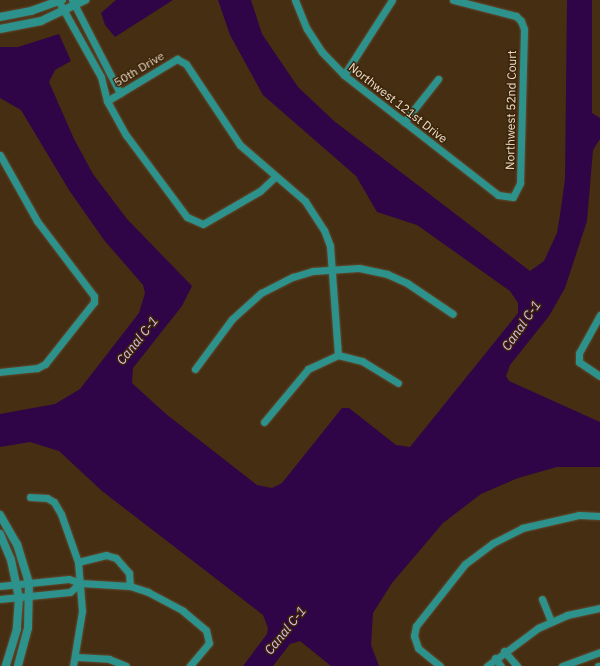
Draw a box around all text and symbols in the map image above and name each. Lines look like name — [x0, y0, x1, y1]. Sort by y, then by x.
street label: 50th Drive — [111, 48, 167, 90]
street label: Northwest 52nd Court — [503, 50, 519, 170]
street label: Northwest 121st Drive — [346, 60, 450, 146]
water label: Canal C-1 — [499, 298, 545, 354]
water label: Canal C-1 — [114, 314, 162, 368]
water label: Canal C-1 — [262, 604, 310, 658]

